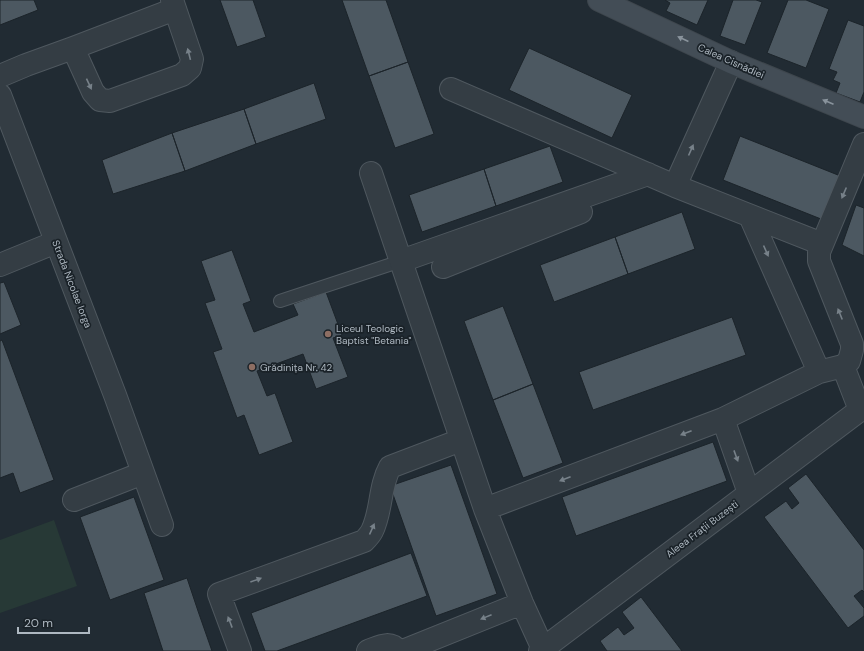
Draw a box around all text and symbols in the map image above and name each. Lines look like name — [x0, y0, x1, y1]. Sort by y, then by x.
one-way arrow — [678, 36, 689, 42]
street label: Calea Cisnădiei — [696, 41, 766, 81]
one-way arrow — [186, 48, 192, 61]
one-way arrow — [86, 78, 92, 89]
one-way arrow — [822, 99, 834, 106]
one-way arrow — [688, 145, 694, 156]
one-way arrow — [841, 187, 847, 198]
street label: Strada Nicolae Iorga — [49, 238, 95, 330]
one-way arrow — [763, 246, 769, 257]
one-way arrow — [837, 307, 843, 319]
place label: Liceul Teologic Baptist "Betania" — [336, 322, 412, 347]
marker: Liceul Teologic Baptist "Betania" — [323, 329, 333, 339]
place label: Grădinița Nr. 42 — [260, 361, 332, 374]
marker: Grădinița Nr. 42 — [247, 362, 257, 372]
one-way arrow — [680, 431, 692, 437]
one-way arrow — [734, 451, 740, 463]
one-way arrow — [558, 477, 570, 483]
street label: Aleea Frații Buzești — [663, 498, 741, 560]
one-way arrow — [369, 523, 375, 535]
one-way arrow — [250, 577, 262, 583]
scale bar — [18, 609, 89, 635]
text: 20 m — [24, 615, 53, 631]
one-way arrow — [480, 615, 492, 621]
one-way arrow — [226, 616, 232, 628]

